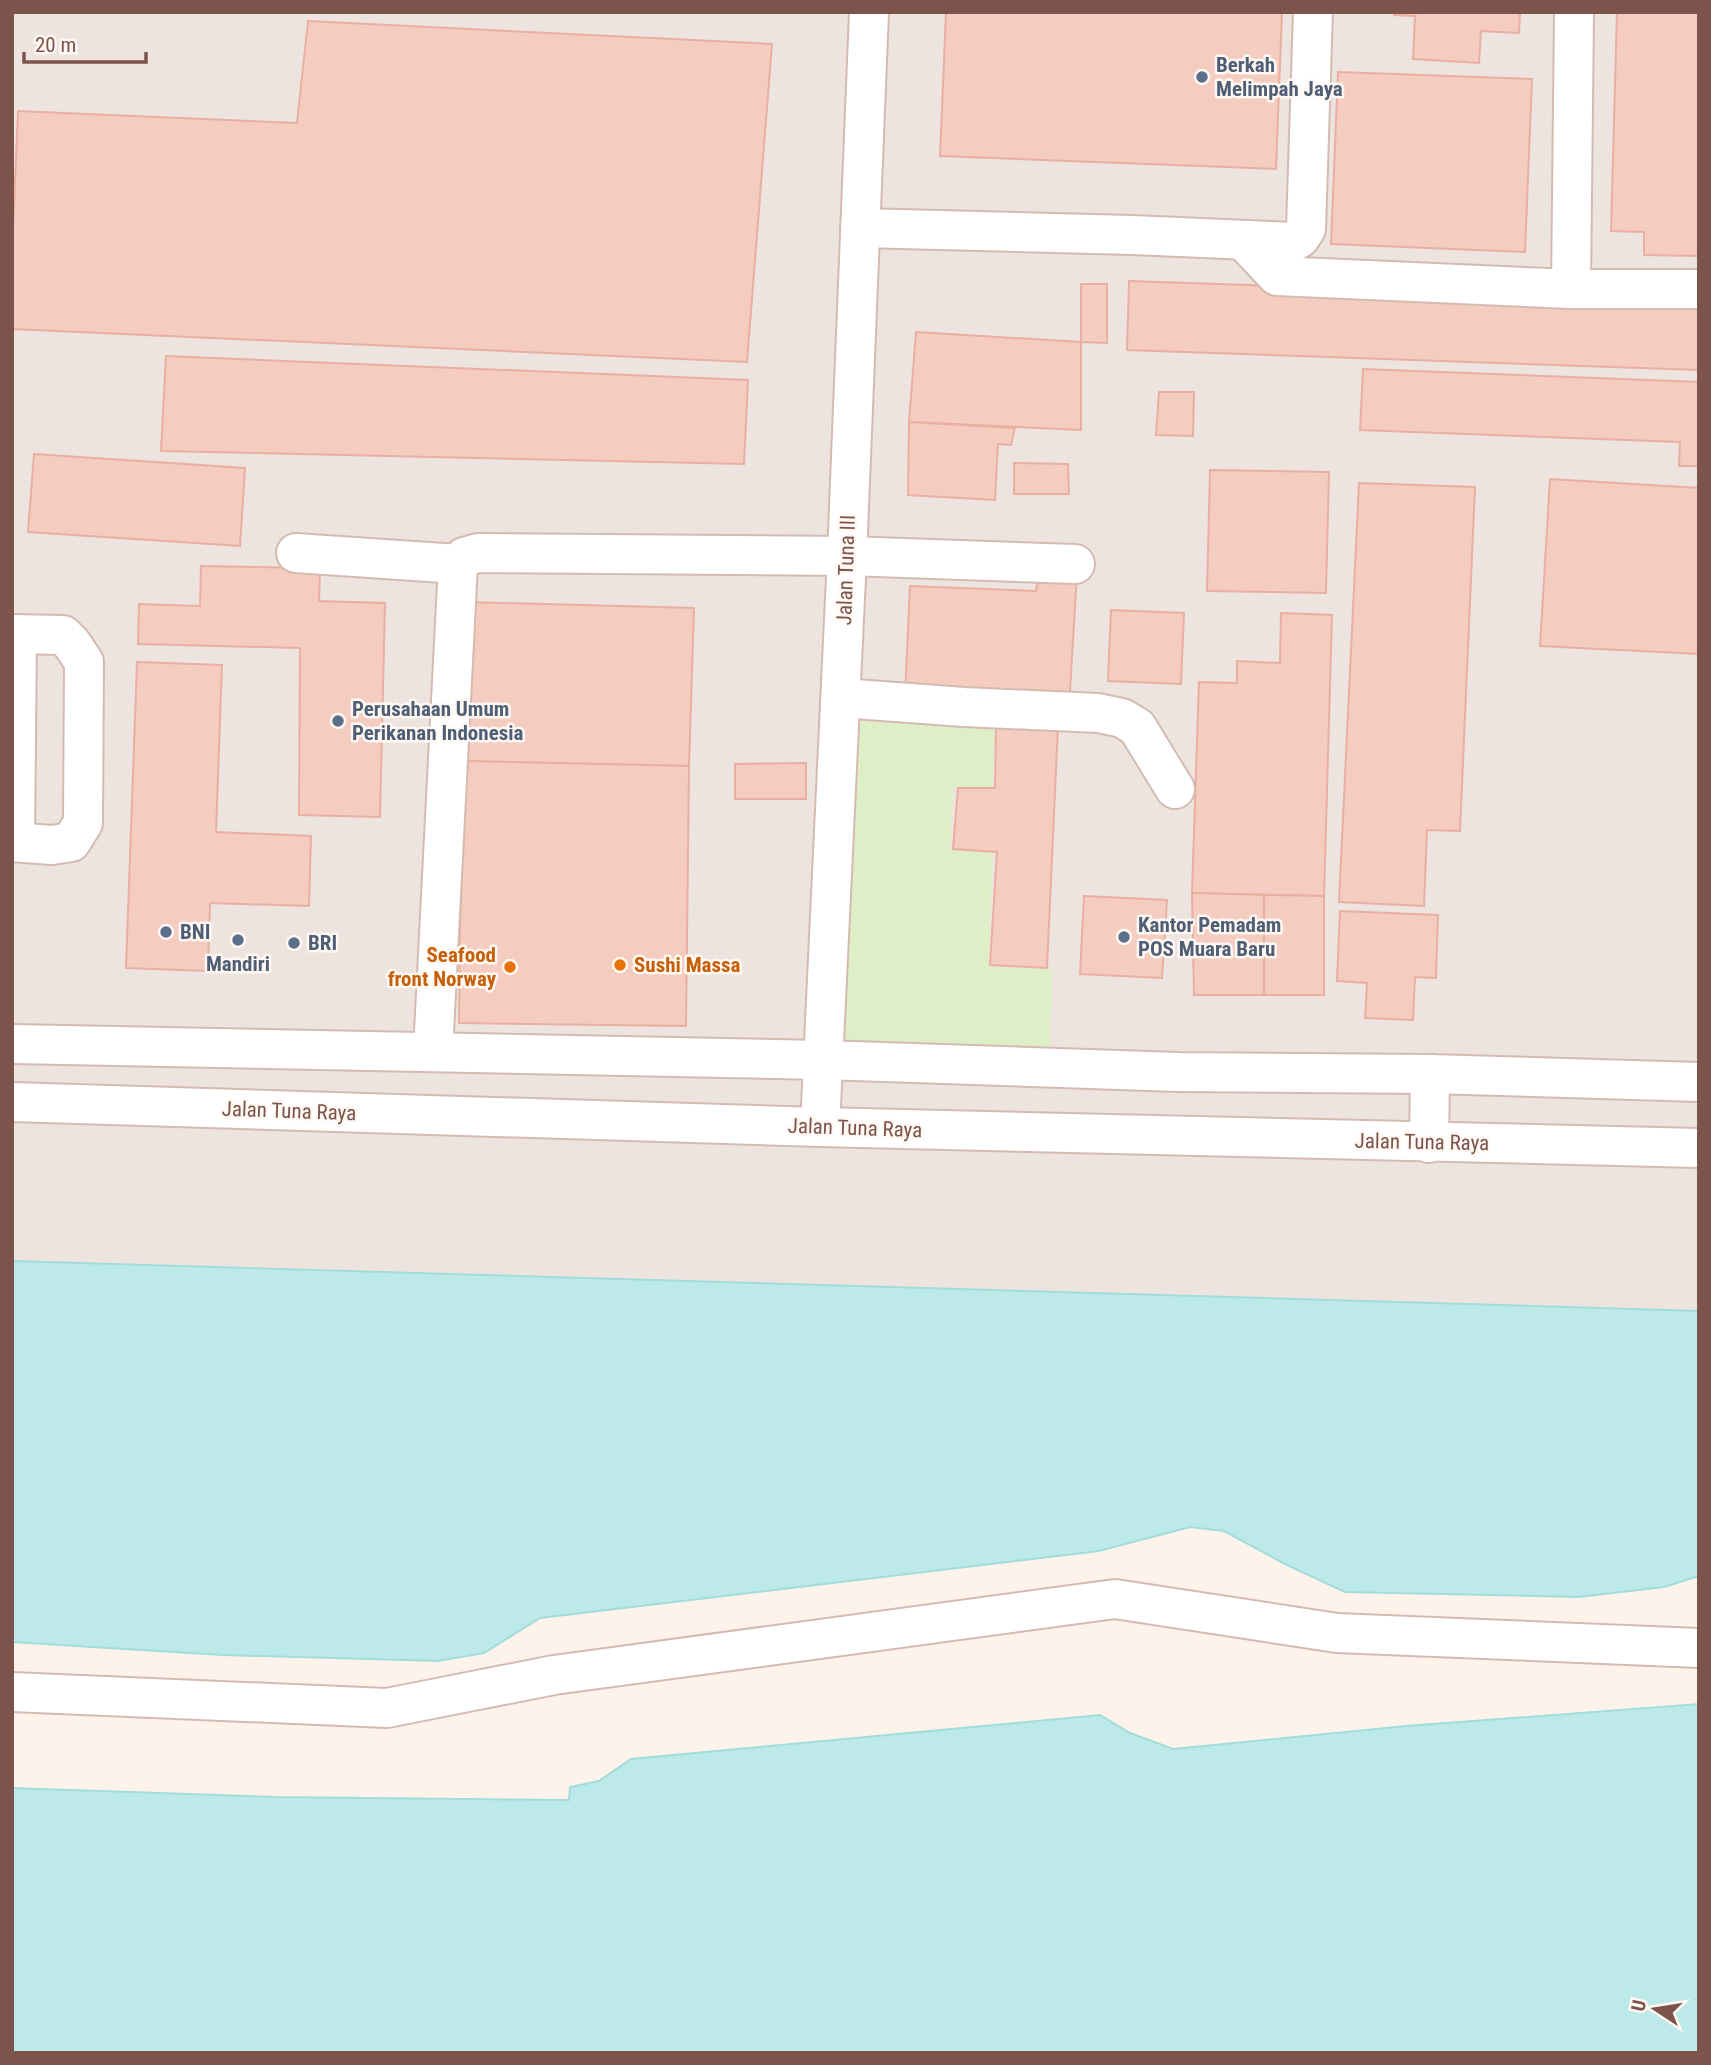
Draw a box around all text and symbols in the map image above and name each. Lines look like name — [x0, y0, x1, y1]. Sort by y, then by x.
scale bar — [24, 21, 147, 65]
text: 20 m — [35, 33, 76, 57]
place label: Berkah Melimpah Jaya — [1216, 53, 1343, 101]
marker: Berkah Melimpah Jaya — [1194, 69, 1210, 85]
street label: Jalan Tuna III — [832, 514, 860, 626]
place label: Perusahaan Umum Perikanan Indonesia — [352, 697, 524, 745]
marker: Perusahaan Umum Perikanan Indonesia — [330, 713, 346, 729]
place label: Kantor Pemadam POS Muara Baru — [1138, 913, 1281, 961]
place label: BNI — [180, 920, 210, 944]
marker: BNI — [158, 924, 174, 940]
marker: Kantor Pemadam POS Muara Baru — [1116, 929, 1132, 945]
place label: BRI — [308, 931, 337, 955]
marker: Mandiri — [230, 932, 246, 948]
marker: BRI — [286, 935, 302, 951]
place label: Seafood front Norway — [388, 943, 497, 991]
place label: Mandiri — [206, 952, 270, 976]
place label: Sushi Massa — [634, 953, 741, 977]
marker: Sushi Massa — [612, 957, 628, 973]
marker: Seafood front Norway — [502, 959, 518, 975]
street label: Jalan Tuna Raya — [221, 1097, 357, 1125]
street label: Jalan Tuna Raya — [787, 1114, 923, 1142]
street label: Jalan Tuna Raya — [1355, 1129, 1489, 1155]
north arrow — [1620, 1974, 1690, 2044]
text: U — [1626, 1998, 1651, 2013]

